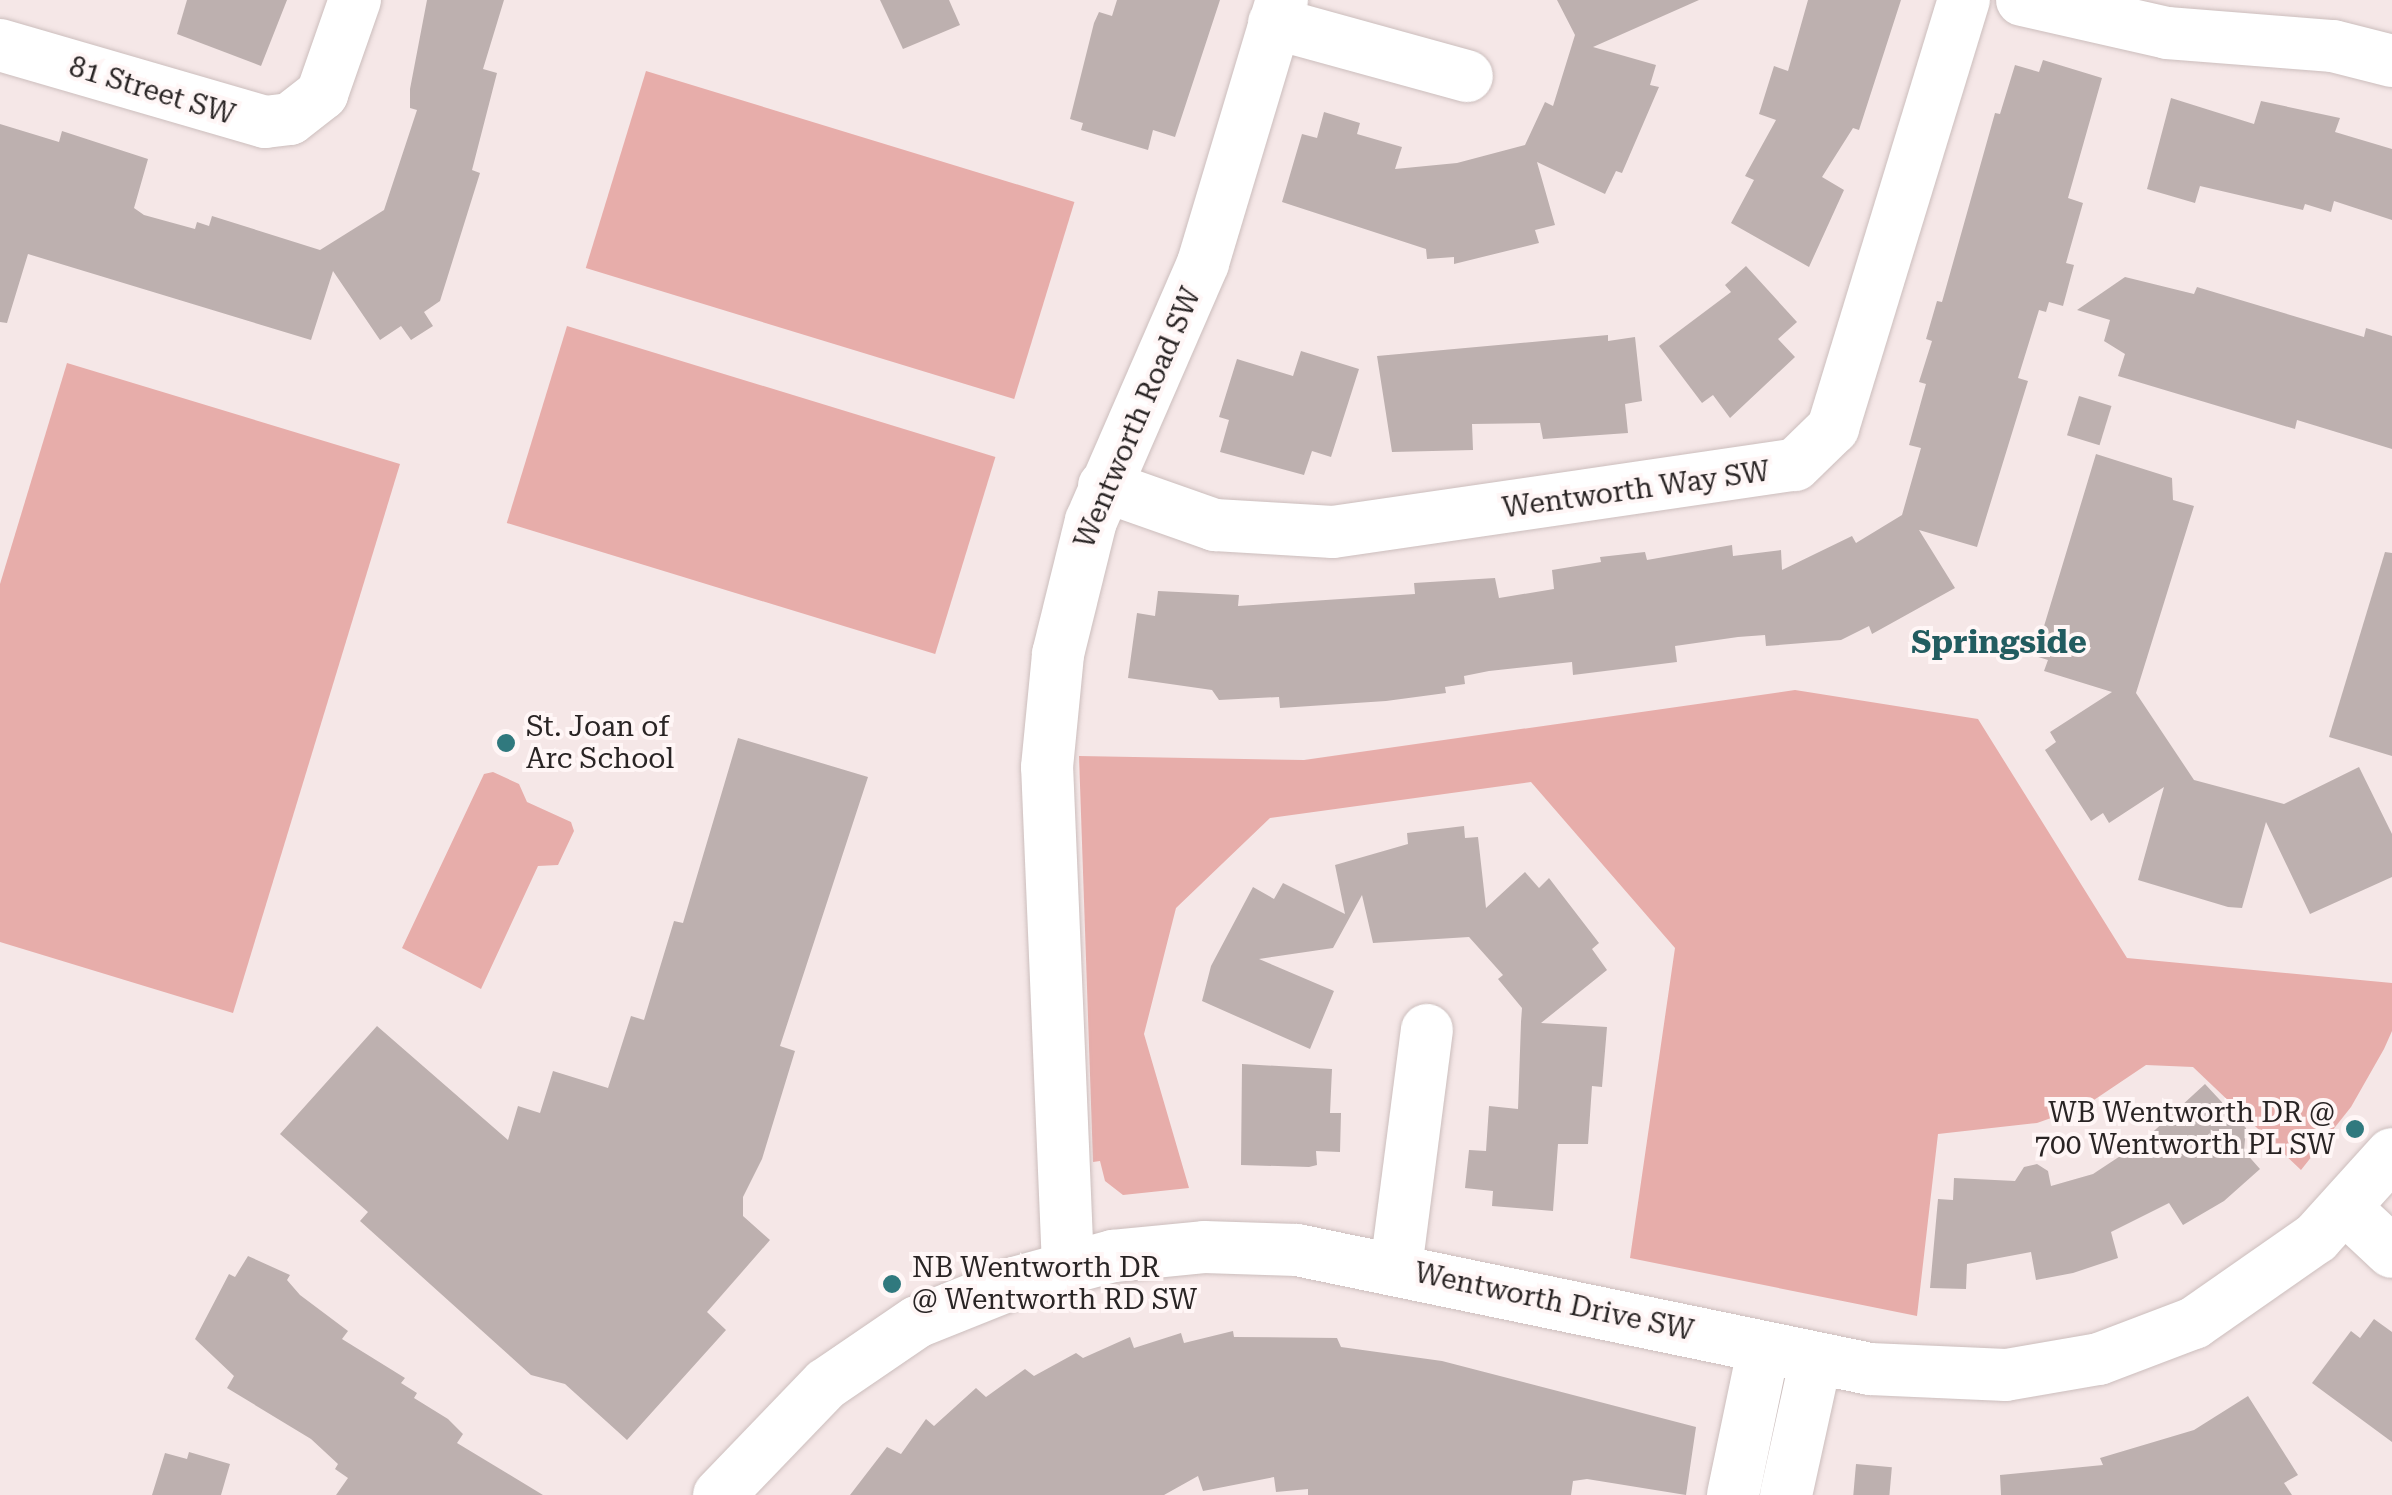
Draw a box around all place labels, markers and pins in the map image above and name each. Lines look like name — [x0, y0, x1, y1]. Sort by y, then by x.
place label: St. Joan of Arc School — [526, 710, 674, 776]
marker: St. Joan of Arc School — [495, 732, 517, 754]
place label: WB Wentworth DR @ 700 Wentworth PL SW — [2034, 1096, 2335, 1162]
marker: WB Wentworth DR @ 700 Wentworth PL SW — [2344, 1118, 2366, 1140]
place label: NB Wentworth DR @ Wentworth RD SW — [912, 1251, 1197, 1317]
marker: NB Wentworth DR @ Wentworth RD SW — [881, 1273, 903, 1295]

